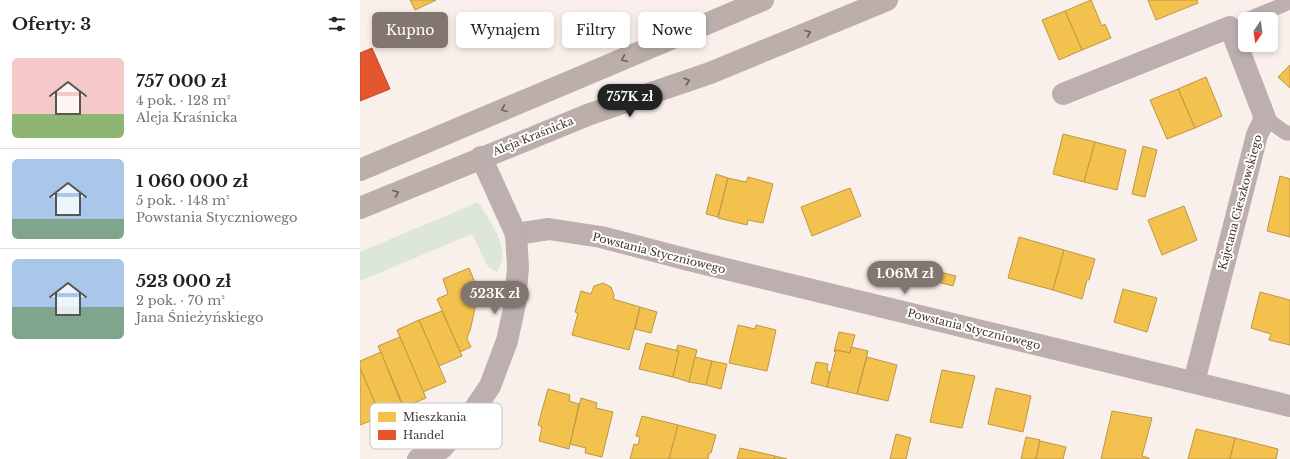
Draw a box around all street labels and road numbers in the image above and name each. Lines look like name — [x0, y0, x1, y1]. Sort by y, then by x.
street label: Aleja Kraśnicka — [490, 113, 576, 159]
street label: Kajetana Cieszkowskiego — [1215, 133, 1265, 271]
street label: Powstania Styczniowego — [591, 230, 727, 276]
street label: Powstania Styczniowego — [906, 306, 1042, 352]

